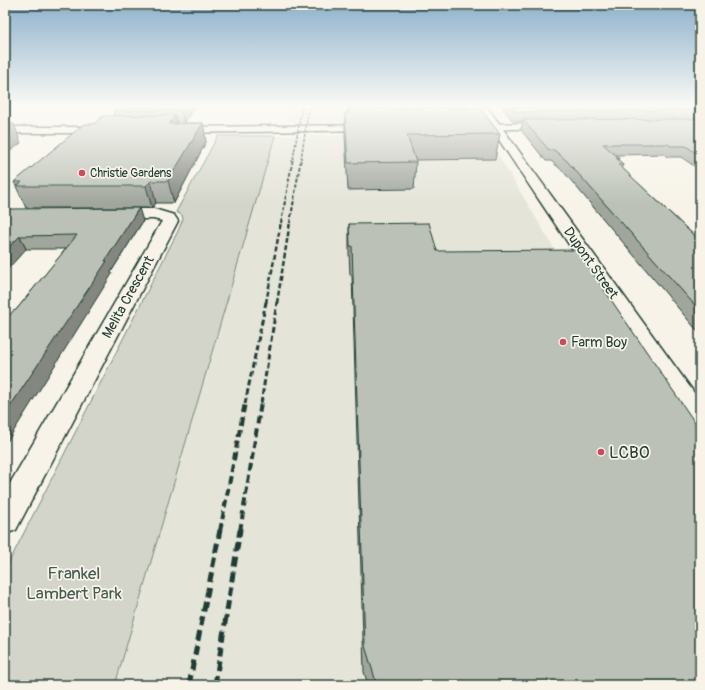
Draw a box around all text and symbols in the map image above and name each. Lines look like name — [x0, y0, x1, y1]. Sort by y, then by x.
place label: Christie Gardens — [90, 166, 172, 181]
marker: Christie Gardens — [77, 168, 87, 178]
street label: Dupont Street — [560, 224, 622, 303]
street label: Melita Crescent — [98, 252, 158, 341]
place label: Farm Boy — [571, 334, 627, 351]
marker: Farm Boy — [558, 337, 568, 347]
place label: LCBO — [609, 442, 650, 463]
marker: LCBO — [596, 447, 606, 457]
park label: Frankel Lambert Park — [26, 563, 122, 604]

